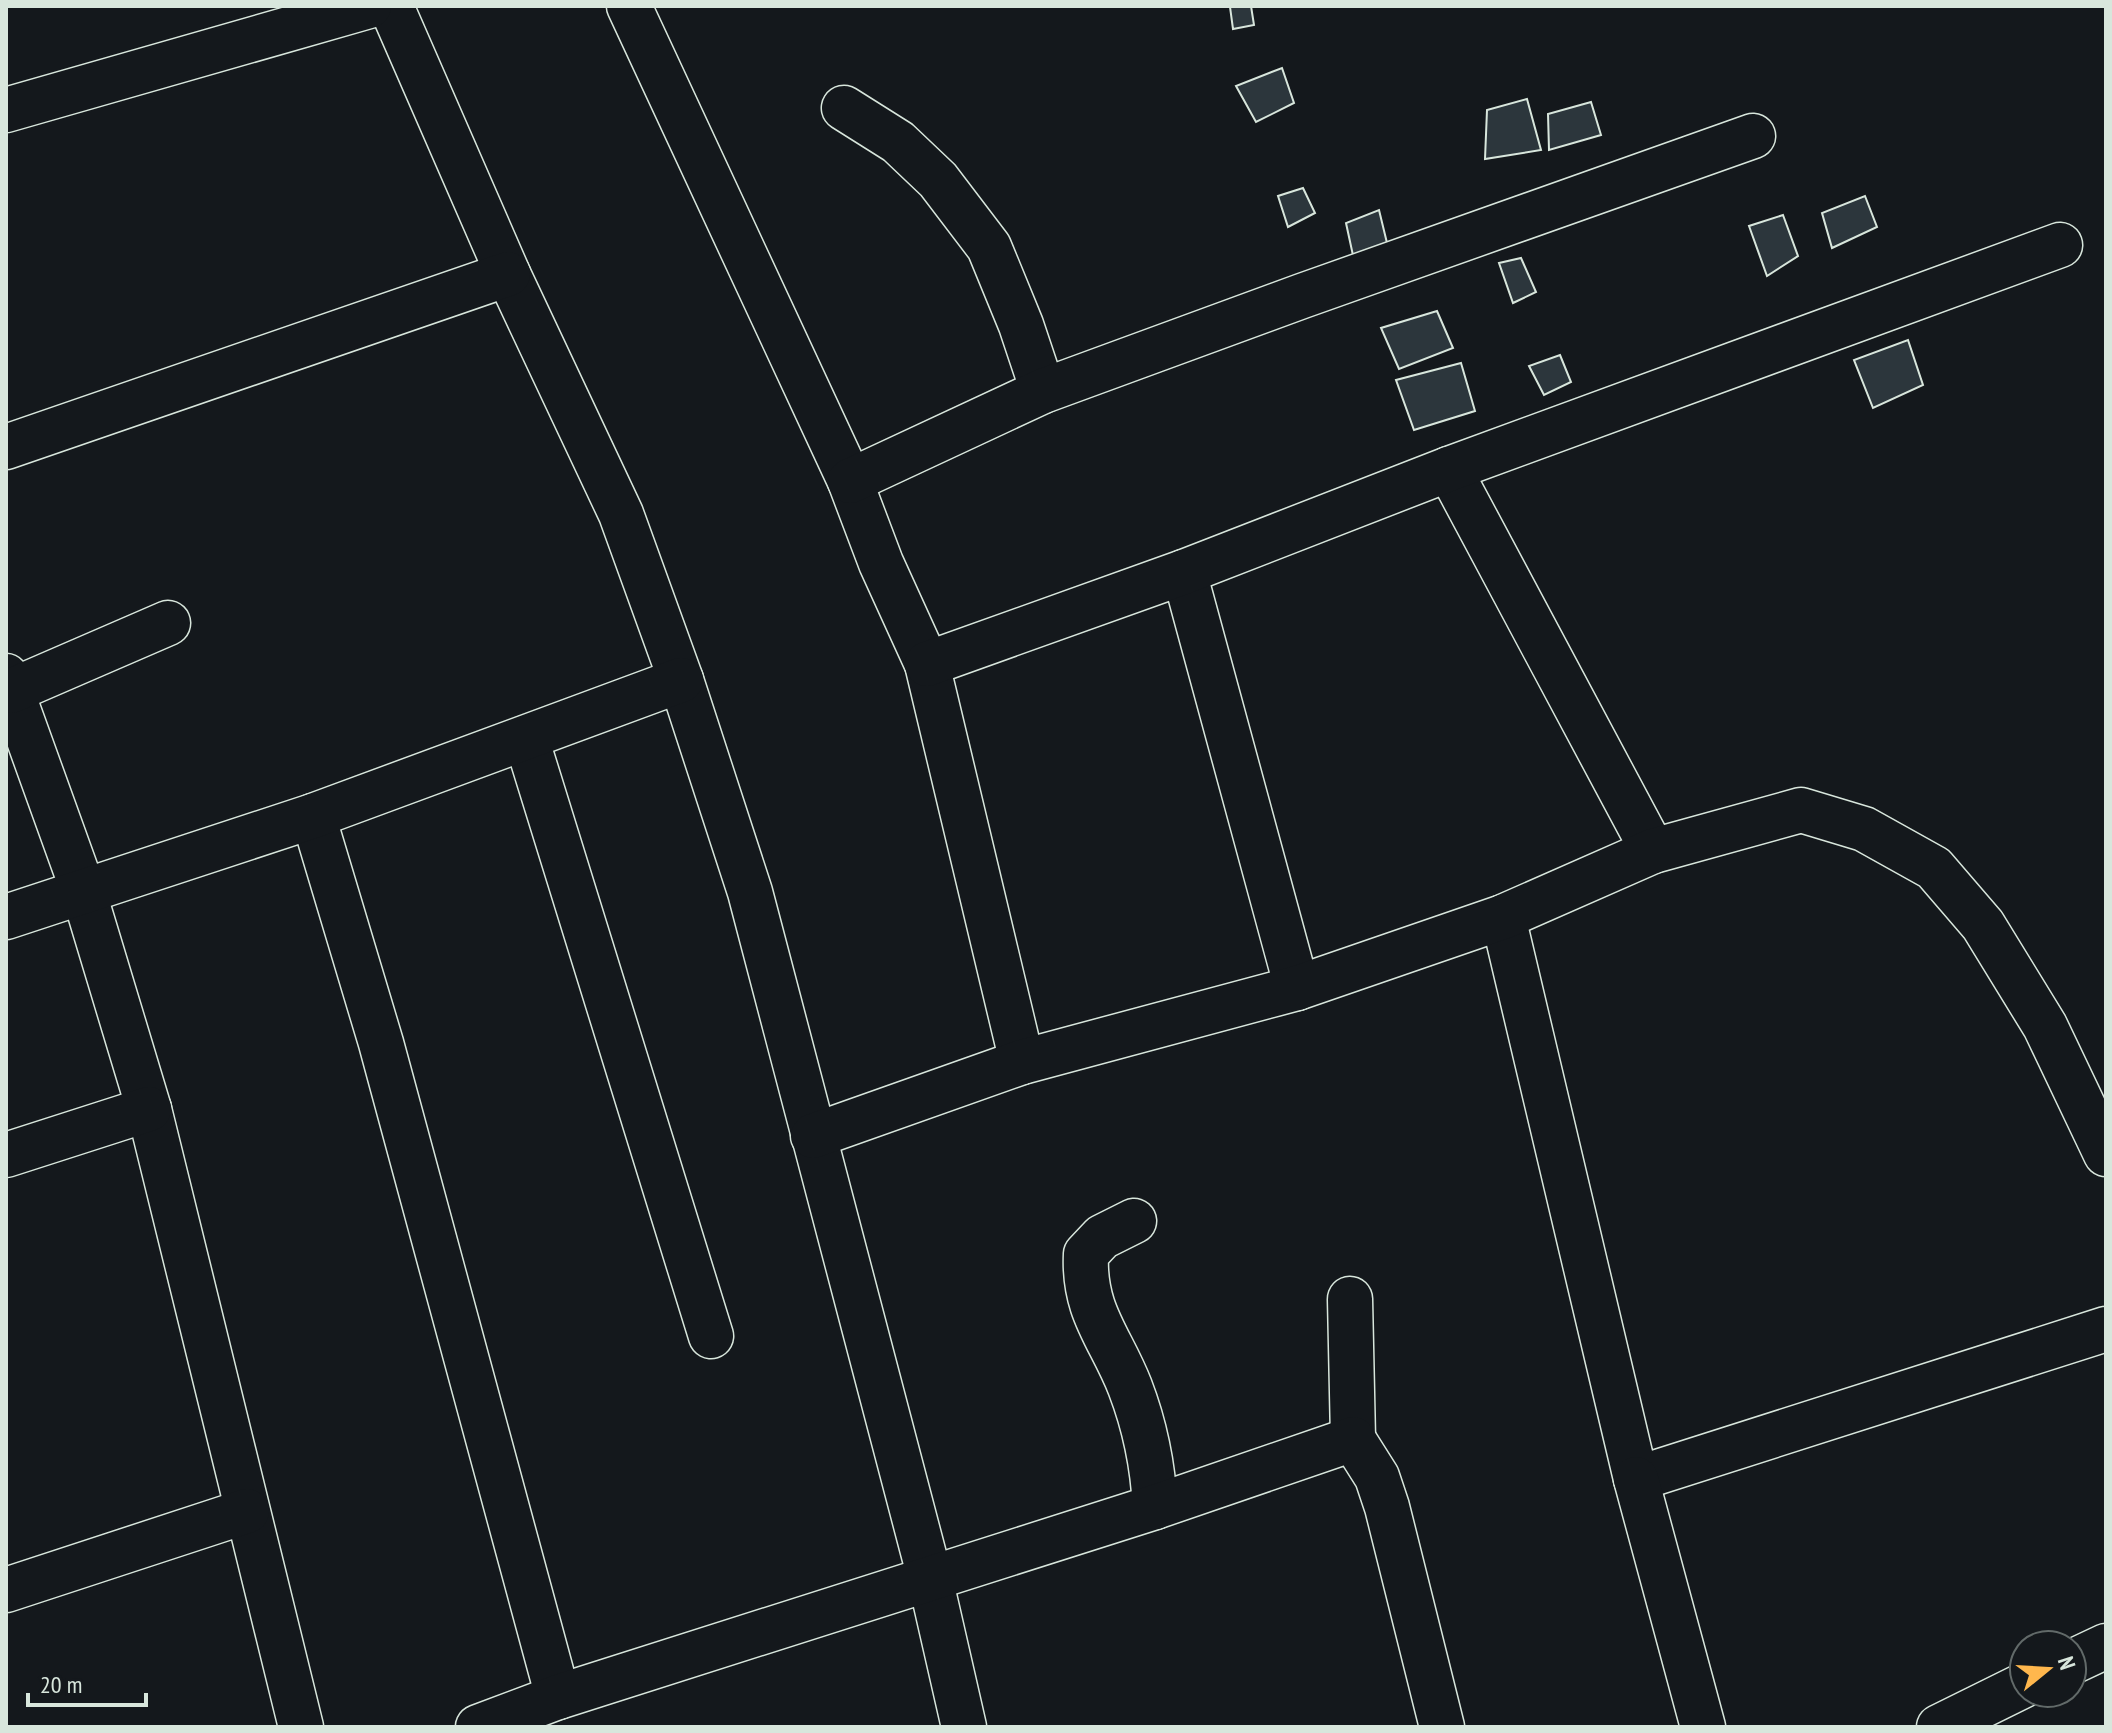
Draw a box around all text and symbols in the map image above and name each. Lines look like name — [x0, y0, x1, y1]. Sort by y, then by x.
north arrow — [2008, 1629, 2088, 1709]
text: N — [2052, 1653, 2082, 1673]
scale bar — [28, 1657, 146, 1707]
text: 20 m — [40, 1669, 82, 1700]

